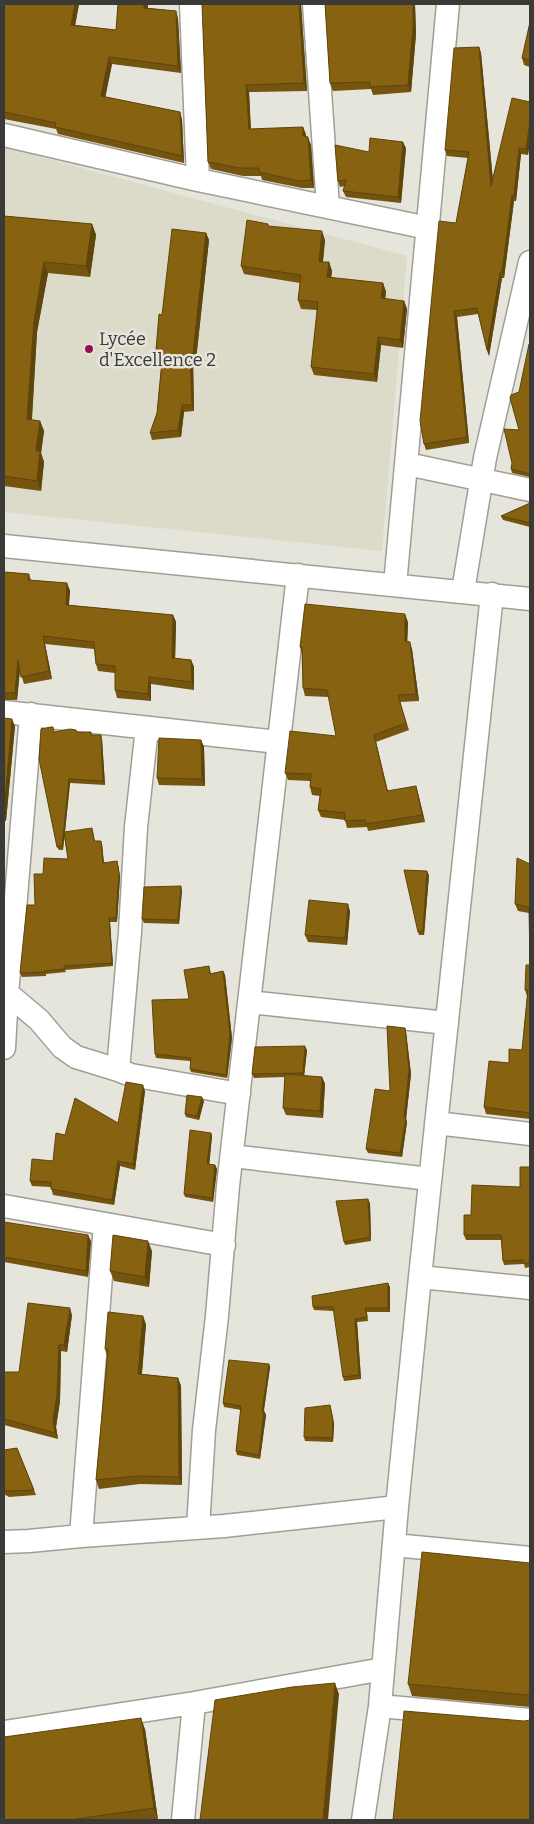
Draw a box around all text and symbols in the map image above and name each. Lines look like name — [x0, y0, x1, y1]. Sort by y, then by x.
place label: Lycée d'Excellence 2 — [99, 328, 216, 371]
marker: Lycée d'Excellence 2 — [83, 343, 95, 355]

